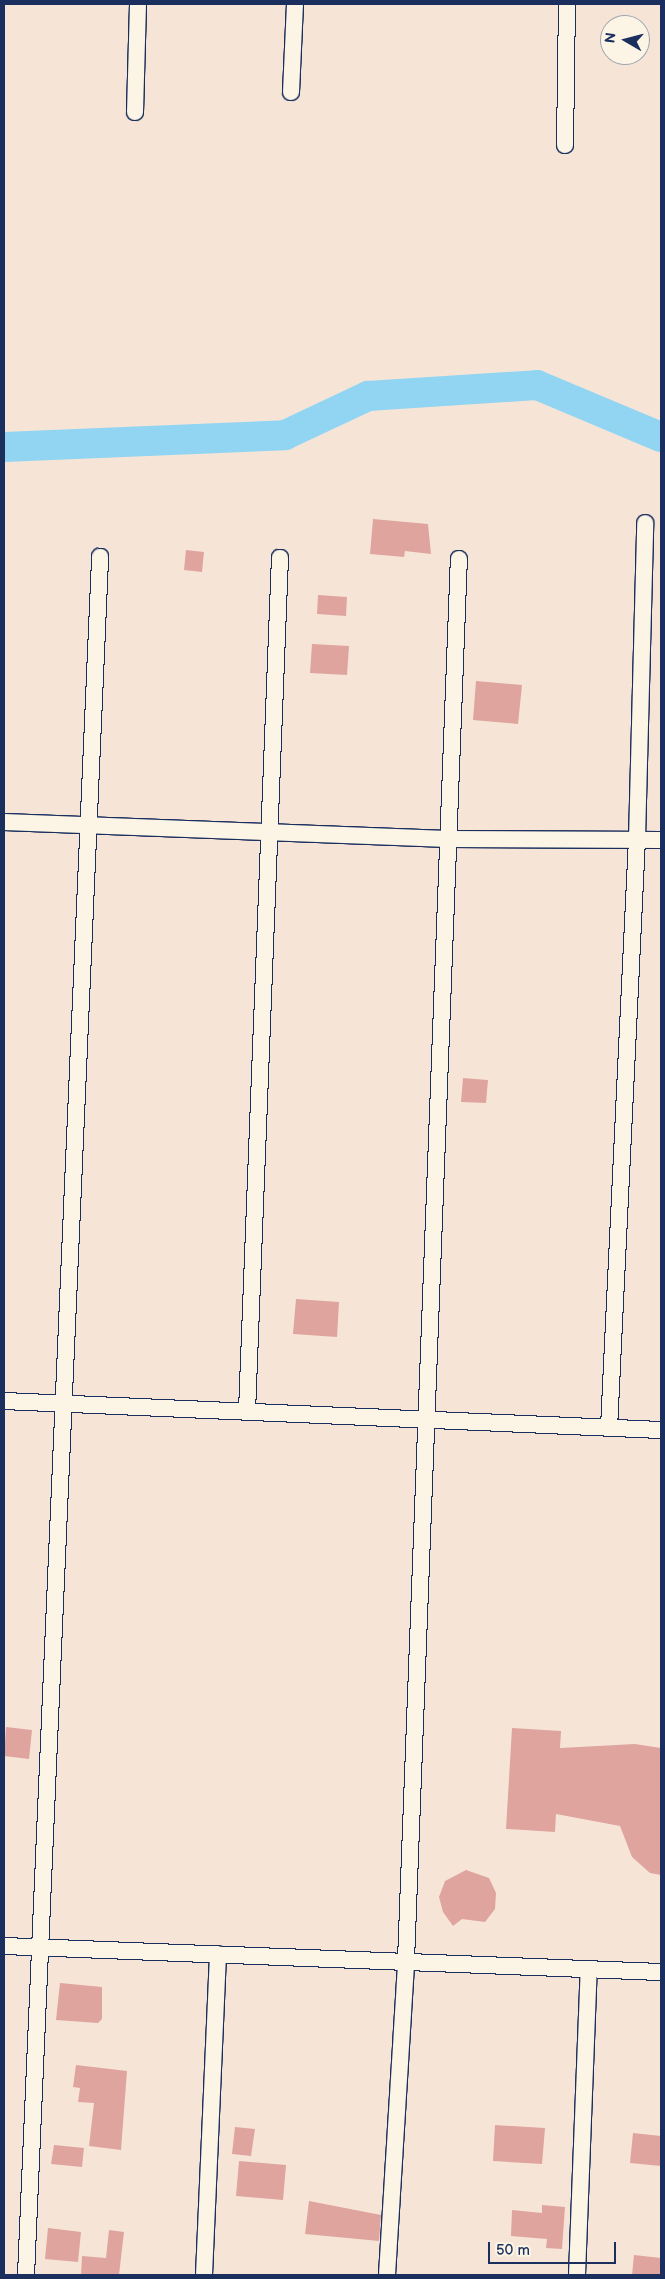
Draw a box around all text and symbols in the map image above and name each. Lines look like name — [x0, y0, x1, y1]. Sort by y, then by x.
north arrow — [600, 15, 650, 65]
text: N — [601, 32, 620, 44]
scale bar — [490, 2232, 618, 2264]
text: 50 m — [496, 2241, 530, 2260]

